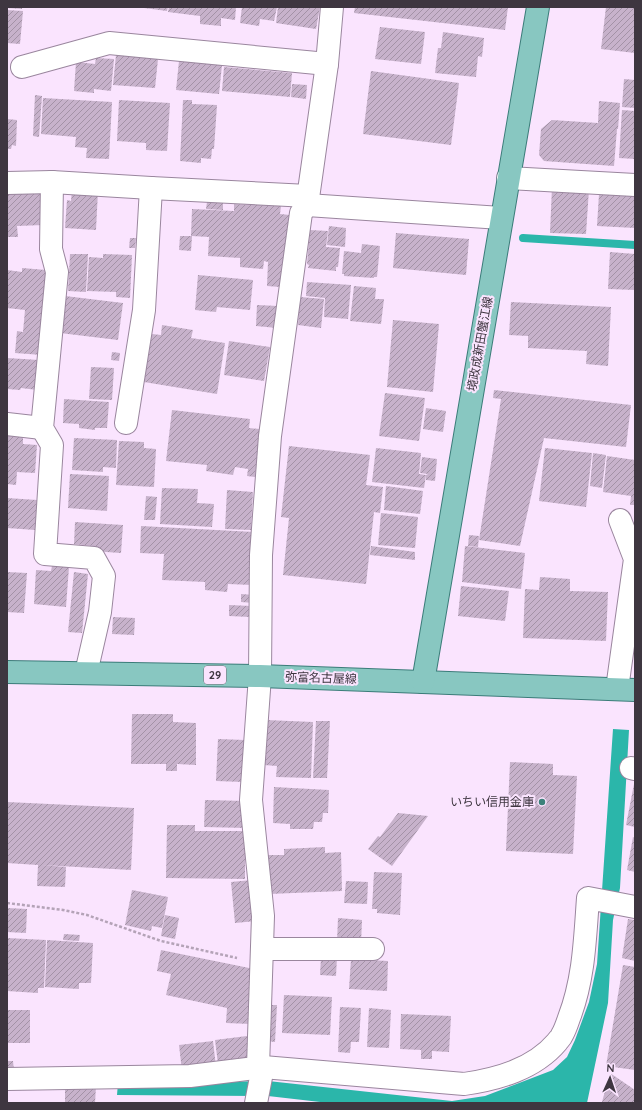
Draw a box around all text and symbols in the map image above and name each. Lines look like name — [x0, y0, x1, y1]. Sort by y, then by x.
street label: 境政成新田蟹江線 — [464, 295, 495, 392]
road number: 29 — [204, 666, 226, 684]
street label: 弥富名古屋線 — [285, 669, 357, 686]
place label: いちい信用金庫 — [450, 794, 534, 809]
marker: いちい信用金庫 — [537, 797, 547, 807]
north arrow — [590, 1058, 630, 1098]
text: N — [606, 1061, 615, 1075]

